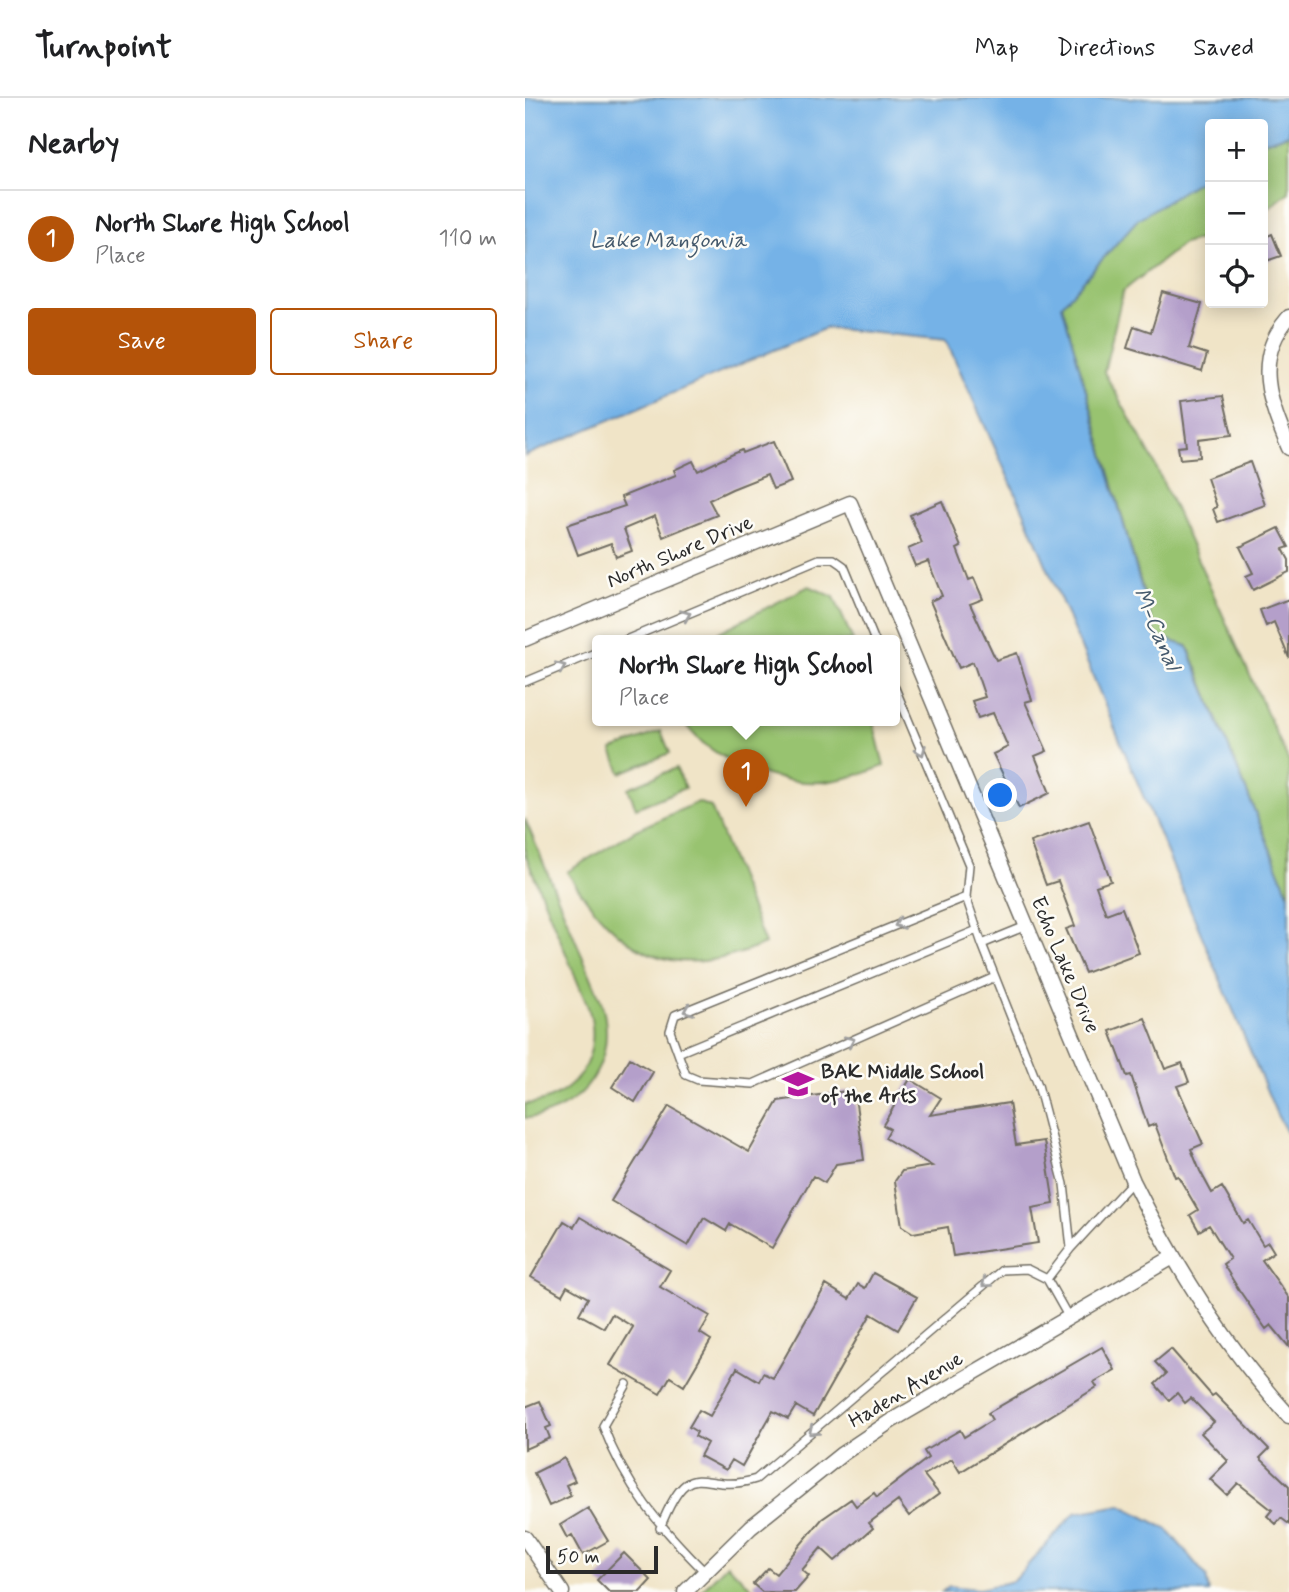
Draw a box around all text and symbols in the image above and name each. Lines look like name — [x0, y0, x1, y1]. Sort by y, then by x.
text: Turnpoint — [35, 26, 172, 70]
text: Map — [975, 33, 1019, 64]
text: Directions — [1057, 33, 1155, 64]
text: Saved — [1193, 33, 1254, 64]
map controls — [1205, 119, 1268, 308]
button: + — [1205, 119, 1268, 182]
text: Nearby — [28, 124, 119, 163]
button: − — [1205, 182, 1268, 245]
text: North Shore High School — [95, 207, 350, 241]
text: 1 — [46, 224, 56, 254]
text: 110 m — [438, 224, 497, 254]
water label: Lake Mangonia — [589, 226, 748, 258]
text: Place — [95, 241, 146, 271]
button: locate — [1205, 245, 1268, 308]
button: Save — [28, 308, 256, 375]
button: Share — [270, 308, 497, 375]
street label: North Shore Drive — [603, 509, 757, 595]
water label: M-Canal — [1125, 583, 1188, 678]
one-way arrow — [680, 609, 692, 623]
popup — [592, 635, 900, 726]
text: North Shore High School — [619, 649, 873, 683]
one-way arrow — [554, 661, 566, 675]
text: Place — [619, 683, 669, 713]
one-way arrow — [913, 744, 927, 757]
pin: 1 — [723, 749, 769, 807]
your location — [983, 778, 1017, 812]
street label: Echo Lake Drive — [1024, 892, 1106, 1038]
one-way arrow — [894, 916, 907, 930]
one-way arrow — [683, 1001, 695, 1015]
one-way arrow — [842, 1035, 855, 1049]
place label: BAK Middle School of the Arts — [821, 1058, 984, 1110]
school or university icon: BAK Middle School of the Arts — [781, 1067, 815, 1101]
one-way arrow — [981, 1275, 994, 1287]
street label: Haden Avenue — [844, 1345, 969, 1435]
one-way arrow — [808, 1423, 821, 1435]
scale bar — [546, 1543, 658, 1575]
text: 50 m — [557, 1545, 600, 1570]

